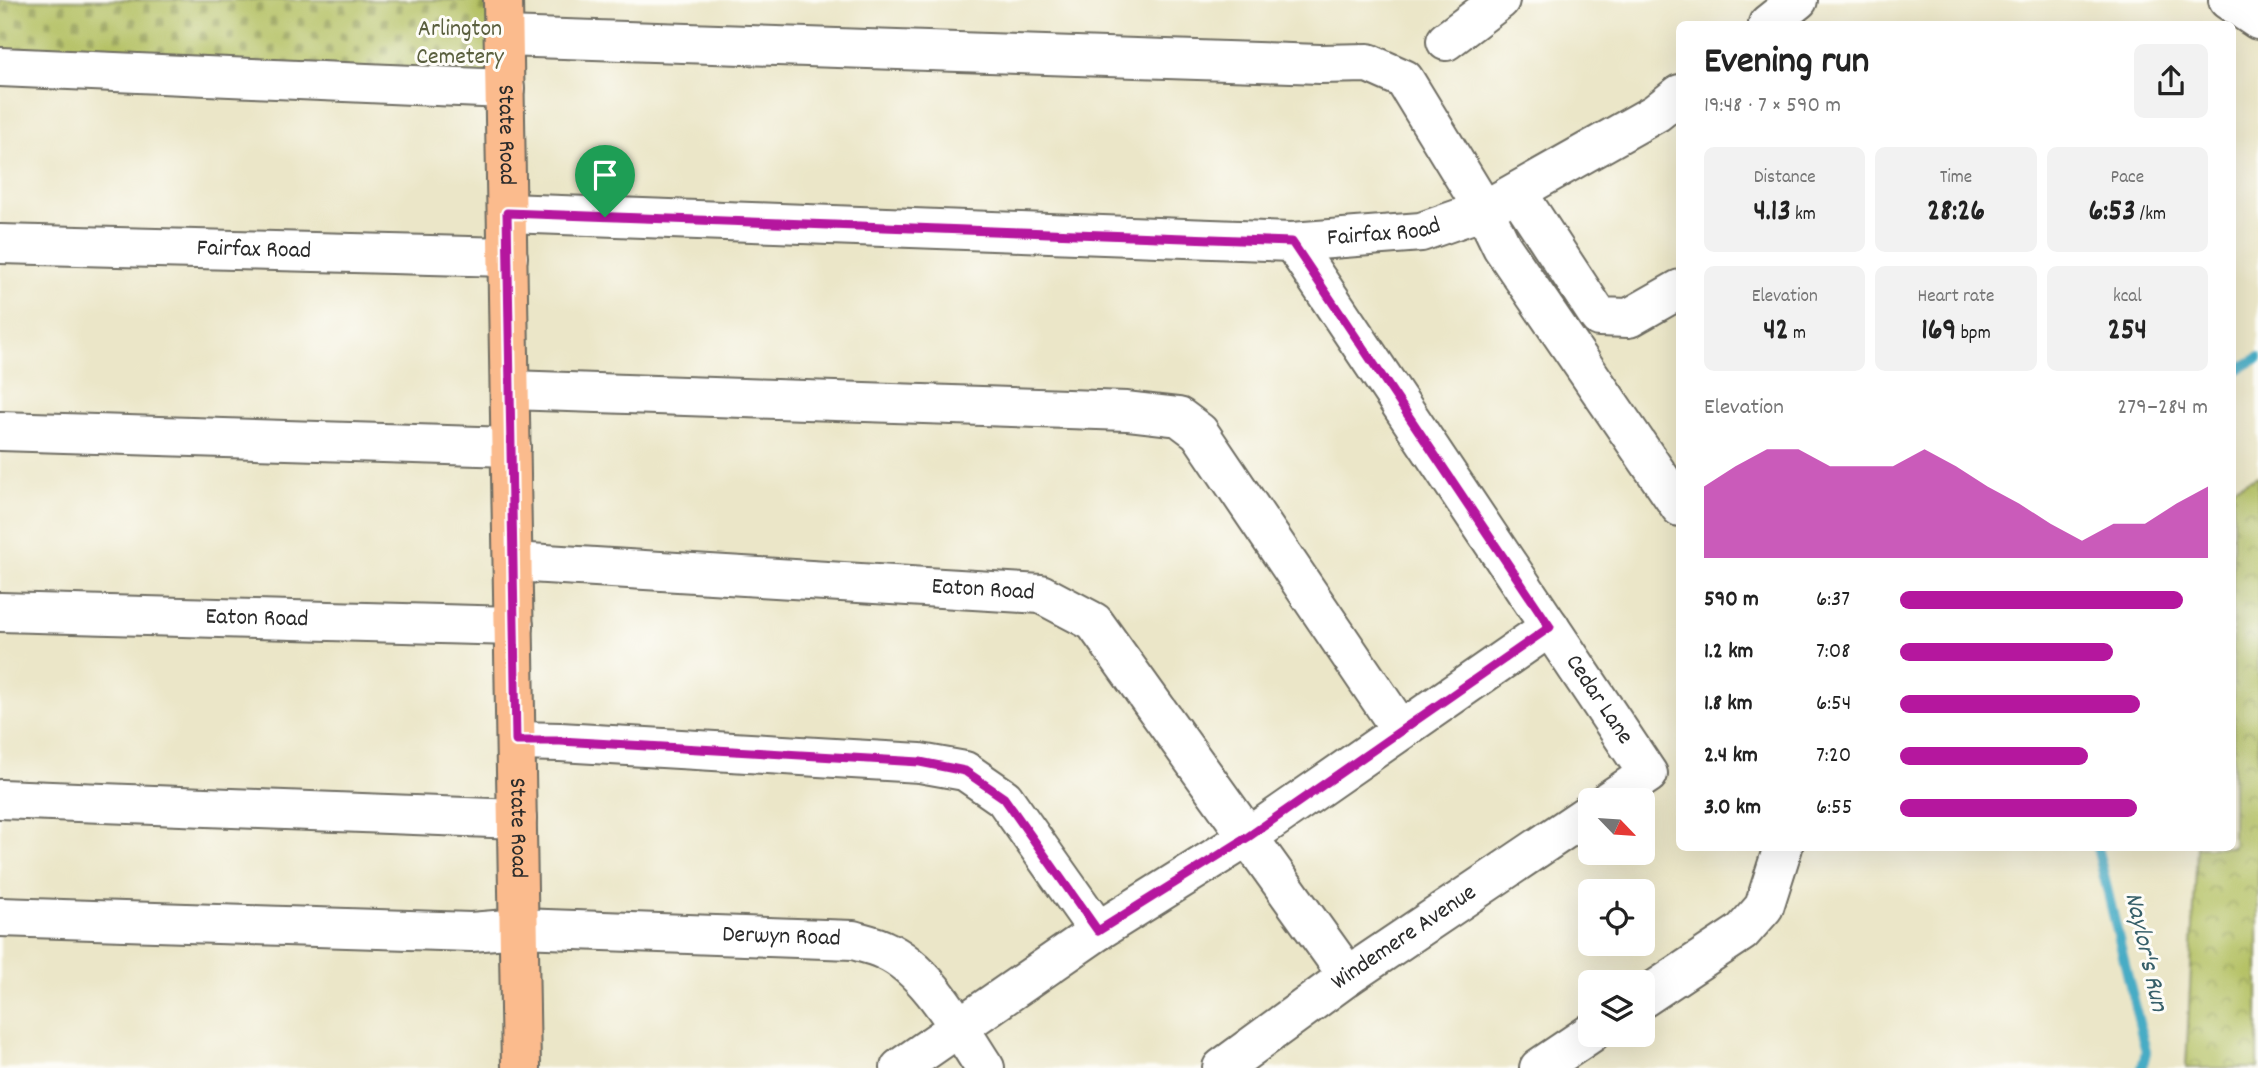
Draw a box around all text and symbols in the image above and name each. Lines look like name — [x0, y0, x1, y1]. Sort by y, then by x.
park label: Arlington Cemetery — [416, 13, 505, 75]
text: Evening run — [1704, 36, 1869, 91]
button: share — [2134, 44, 2208, 118]
street label: State Road — [487, 84, 523, 186]
text: 19:48 · 7 × 590 m — [1704, 90, 1841, 123]
pin — [575, 145, 635, 217]
icon: arrive — [586, 156, 624, 194]
text: Distance — [1754, 165, 1816, 192]
text: Time — [1940, 165, 1972, 192]
text: Pace — [2111, 165, 2144, 192]
text: 4.13 — [1753, 192, 1791, 235]
text: 28:26 — [1927, 192, 1985, 235]
text: 6:53 — [2089, 192, 2135, 235]
text: km — [1791, 202, 1816, 229]
text: /km — [2135, 202, 2166, 229]
street label: Fairfax Road — [1326, 209, 1446, 256]
street label: Fairfax Road — [196, 232, 312, 269]
text: Elevation — [1752, 284, 1818, 311]
text: Heart rate — [1918, 284, 1994, 311]
text: kcal — [2113, 284, 2142, 311]
text: 42 — [1763, 311, 1789, 354]
text: 169 — [1921, 311, 1956, 354]
text: 254 — [2108, 311, 2147, 354]
text: m — [1789, 321, 1806, 348]
text: bpm — [1956, 321, 1991, 348]
text: Elevation — [1704, 392, 1784, 425]
text: 279–284 m — [2117, 392, 2208, 425]
street label: Eaton Road — [931, 570, 1036, 611]
text: 590 m — [1704, 584, 1759, 617]
text: 6:37 — [1816, 584, 1850, 617]
street label: Eaton Road — [205, 601, 309, 637]
text: 1.2 km — [1704, 636, 1753, 669]
text: 7:08 — [1816, 636, 1850, 669]
street label: Cedar Lane — [1556, 648, 1641, 752]
text: 1.8 km — [1704, 688, 1753, 721]
text: 6:54 — [1816, 688, 1851, 721]
text: 2.4 km — [1704, 740, 1758, 773]
text: 7:20 — [1816, 740, 1851, 773]
street label: State Road — [499, 777, 535, 878]
north arrow — [1578, 788, 1656, 864]
map controls — [1578, 788, 1655, 1047]
text: 3.0 km — [1704, 792, 1761, 825]
text: 6:55 — [1816, 792, 1852, 825]
street label: Windemere Avenue — [1325, 877, 1484, 999]
button: locate — [1578, 879, 1655, 956]
water label: Naylor's Run — [2113, 889, 2177, 1016]
street label: Derwyn Road — [722, 918, 841, 957]
button: layers — [1578, 970, 1655, 1047]

